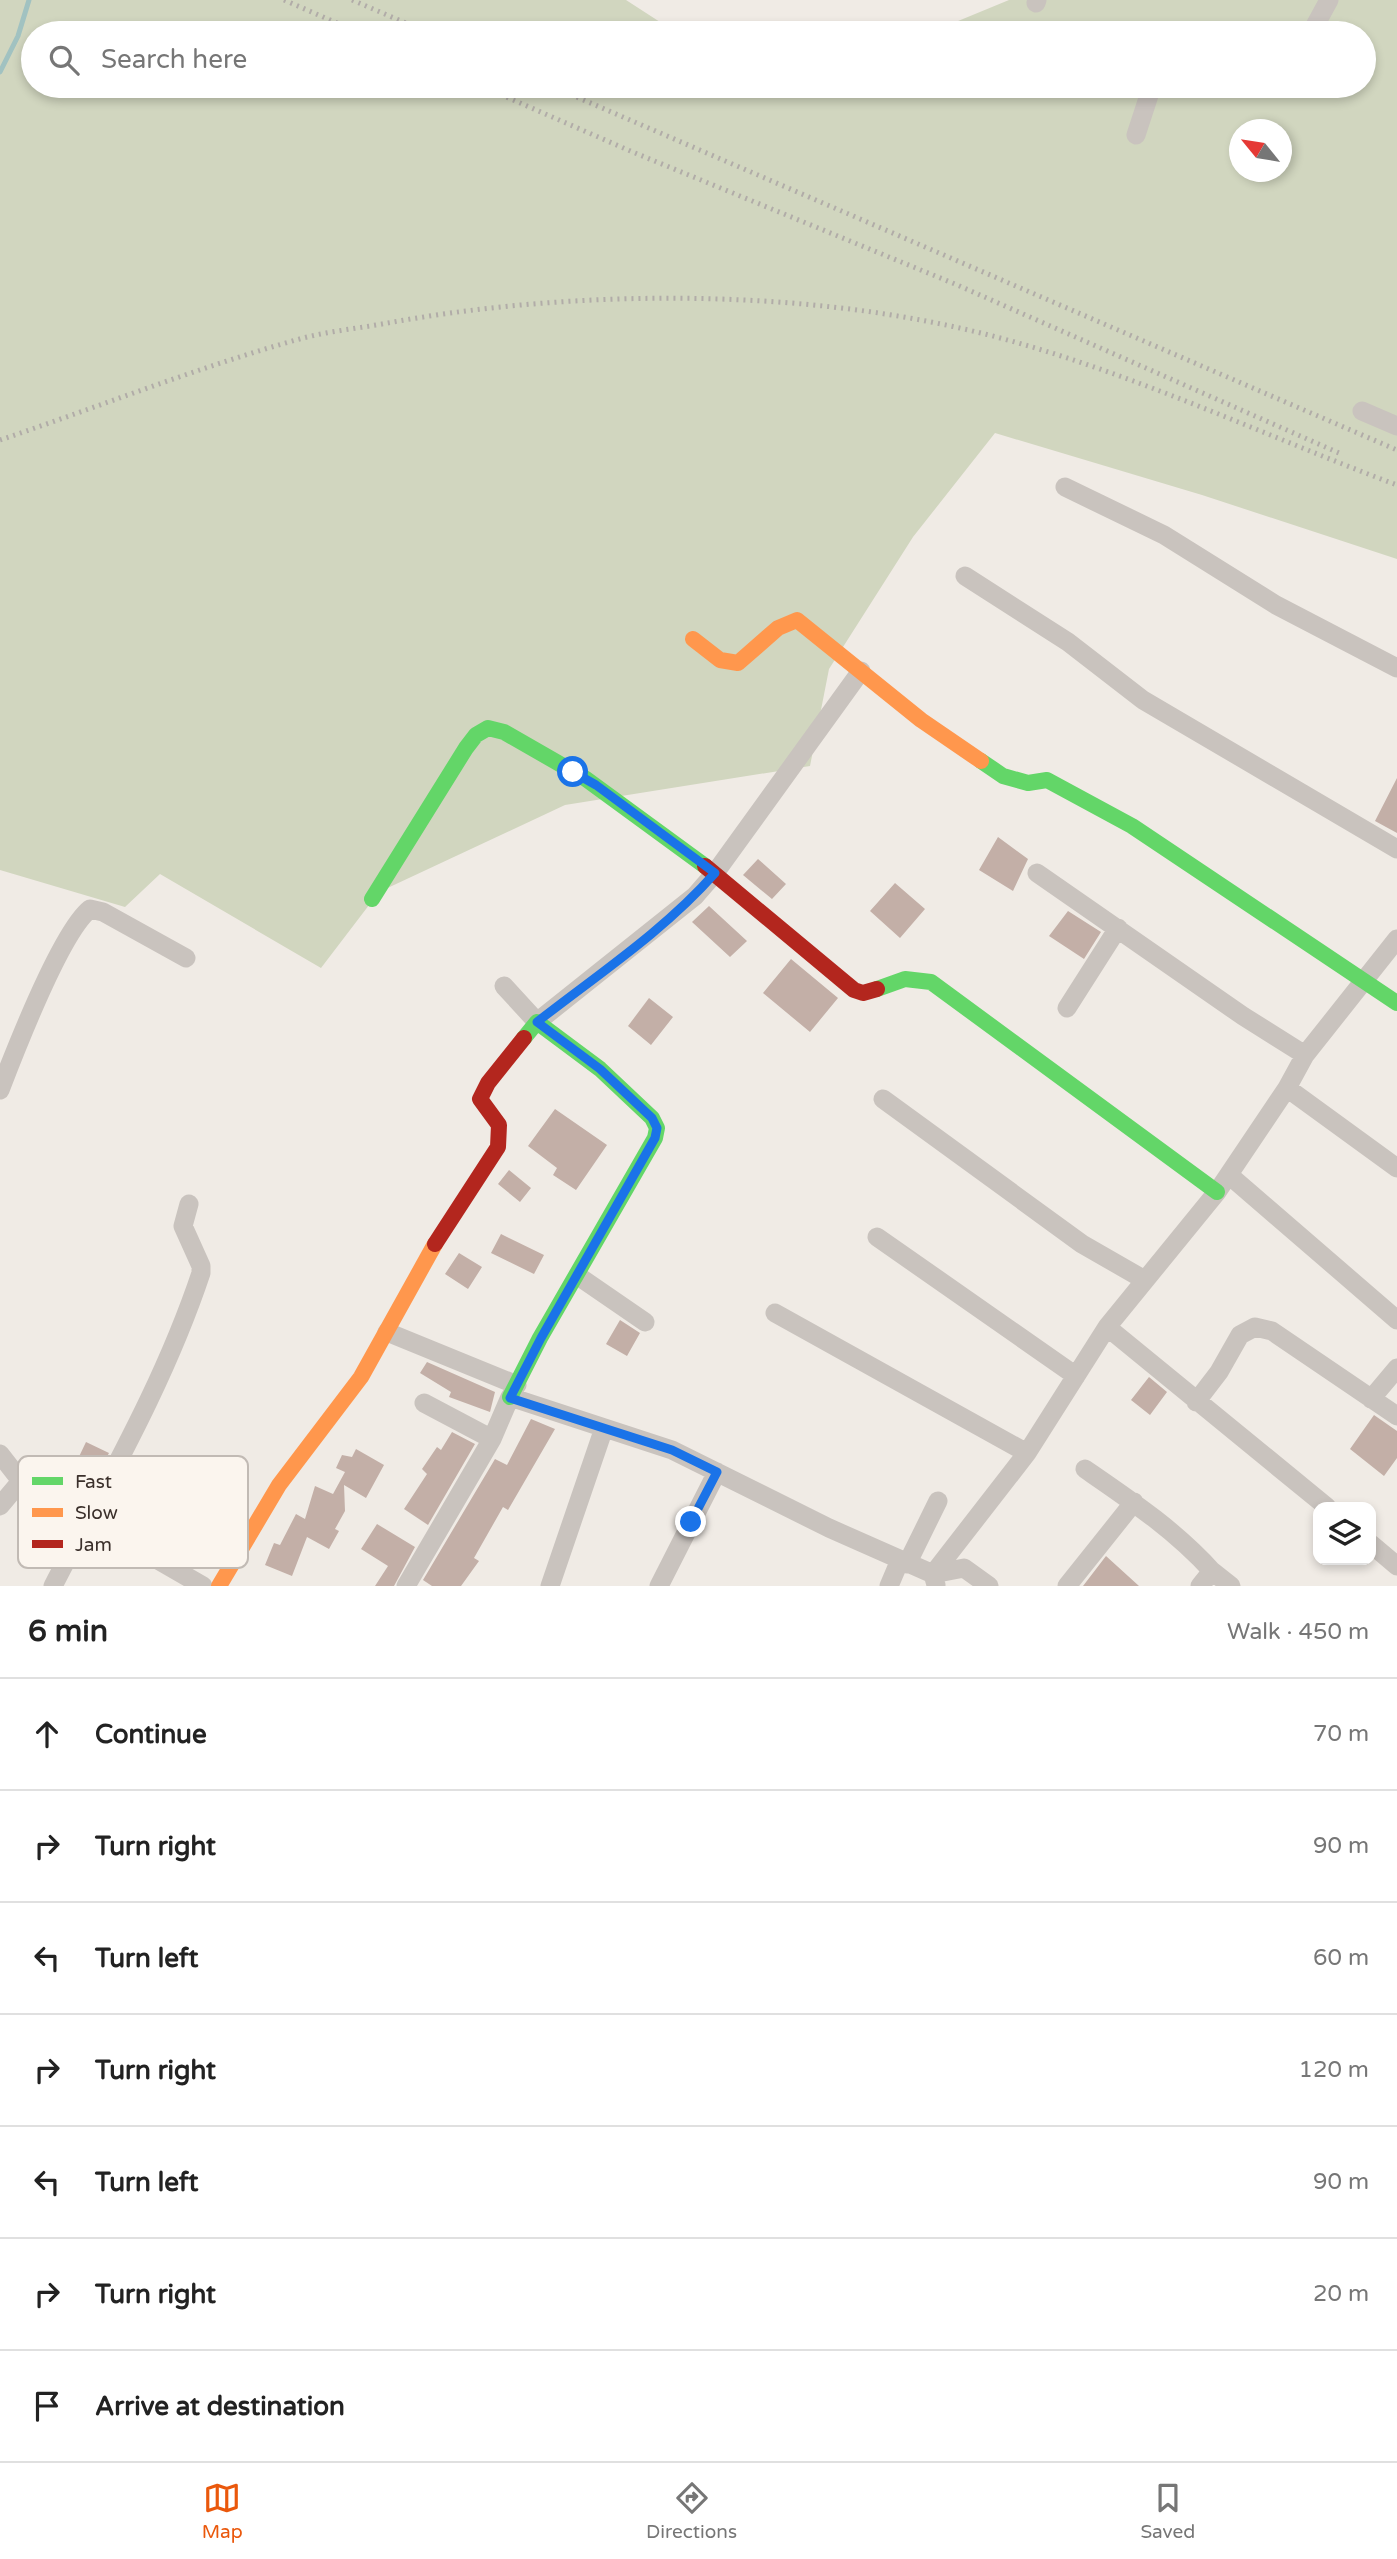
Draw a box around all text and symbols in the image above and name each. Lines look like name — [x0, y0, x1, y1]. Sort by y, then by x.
search box — [21, 21, 1376, 98]
icon: search — [45, 41, 83, 79]
text: Search here — [101, 44, 247, 75]
north arrow — [1229, 119, 1292, 182]
route start — [557, 756, 588, 787]
legend — [18, 1456, 248, 1568]
text: Fast — [75, 1471, 112, 1493]
text: Slow — [75, 1502, 118, 1524]
map controls — [1313, 1502, 1376, 1565]
button: layers — [1313, 1502, 1376, 1565]
route end — [675, 1506, 706, 1537]
text: Jam — [75, 1534, 112, 1556]
text: 6 min — [28, 1613, 108, 1650]
text: Walk · 450 m — [1227, 1618, 1369, 1646]
icon: ahead — [28, 1715, 66, 1753]
text: Continue — [95, 1719, 207, 1750]
text: 70 m — [1313, 1720, 1369, 1748]
icon: right — [28, 1827, 66, 1865]
text: Turn right — [95, 1831, 216, 1862]
text: 90 m — [1313, 1832, 1369, 1860]
icon: left — [28, 1939, 66, 1977]
text: Turn left — [95, 1943, 198, 1974]
text: 60 m — [1313, 1944, 1369, 1972]
icon: right — [28, 2051, 66, 2089]
text: Turn right — [95, 2055, 216, 2086]
text: 120 m — [1299, 2056, 1369, 2084]
icon: left — [28, 2163, 66, 2201]
text: Turn left — [95, 2167, 198, 2198]
text: 90 m — [1313, 2168, 1369, 2196]
icon: right — [28, 2275, 66, 2313]
text: Turn right — [95, 2279, 216, 2310]
text: 20 m — [1313, 2280, 1369, 2308]
icon: arrive — [28, 2387, 66, 2425]
text: Arrive at destination — [95, 2391, 345, 2422]
tab: Map — [202, 2479, 243, 2543]
tab: Directions — [646, 2479, 737, 2543]
tab: Saved — [1140, 2479, 1195, 2543]

